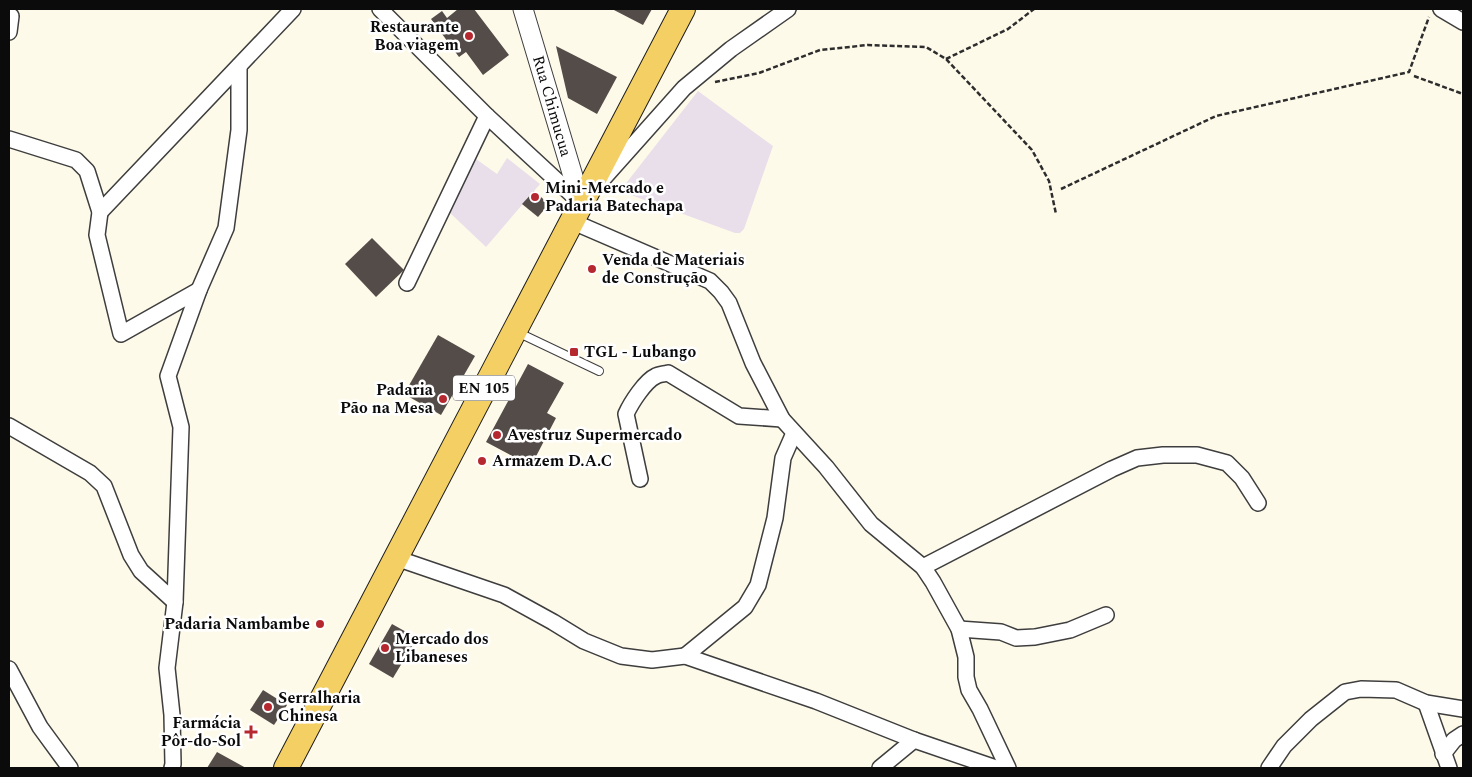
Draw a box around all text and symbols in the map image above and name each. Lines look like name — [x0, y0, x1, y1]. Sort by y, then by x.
place label: Restaurante Boa viagem — [370, 15, 460, 57]
marker: Restaurante Boa viagem — [463, 30, 475, 42]
street label: Rua Chimucua — [526, 52, 578, 160]
place label: Mini-Mercado e Padaria Batechapa — [545, 176, 684, 218]
marker: Mini-Mercado e Padaria Batechapa — [529, 191, 541, 203]
place label: Venda de Materiais de Construção — [602, 248, 745, 290]
marker: Venda de Materiais de Construção — [586, 263, 598, 275]
place label: TGL - Lubango — [584, 340, 696, 364]
marker: TGL - Lubango — [568, 346, 580, 358]
road number: EN 105 — [453, 376, 515, 400]
place label: Padaria Pão na Mesa — [340, 378, 434, 420]
marker: Padaria Pão na Mesa — [437, 393, 449, 405]
place label: Avestruz Supermercado — [507, 423, 682, 447]
marker: Avestruz Supermercado — [491, 429, 503, 441]
place label: Armazem D.A.C — [492, 449, 612, 473]
marker: Armazem D.A.C — [476, 455, 488, 467]
place label: Padaria Nambambe — [164, 612, 310, 636]
marker: Padaria Nambambe — [314, 618, 326, 630]
place label: Mercado dos Libaneses — [395, 627, 489, 669]
marker: Mercado dos Libaneses — [379, 642, 391, 654]
place label: Serralharia Chinesa — [278, 686, 362, 728]
marker: Serralharia Chinesa — [262, 701, 274, 713]
place label: Farmácia Pôr-do-Sol — [161, 711, 242, 753]
marker: Farmácia Pôr-do-Sol — [245, 726, 257, 738]

